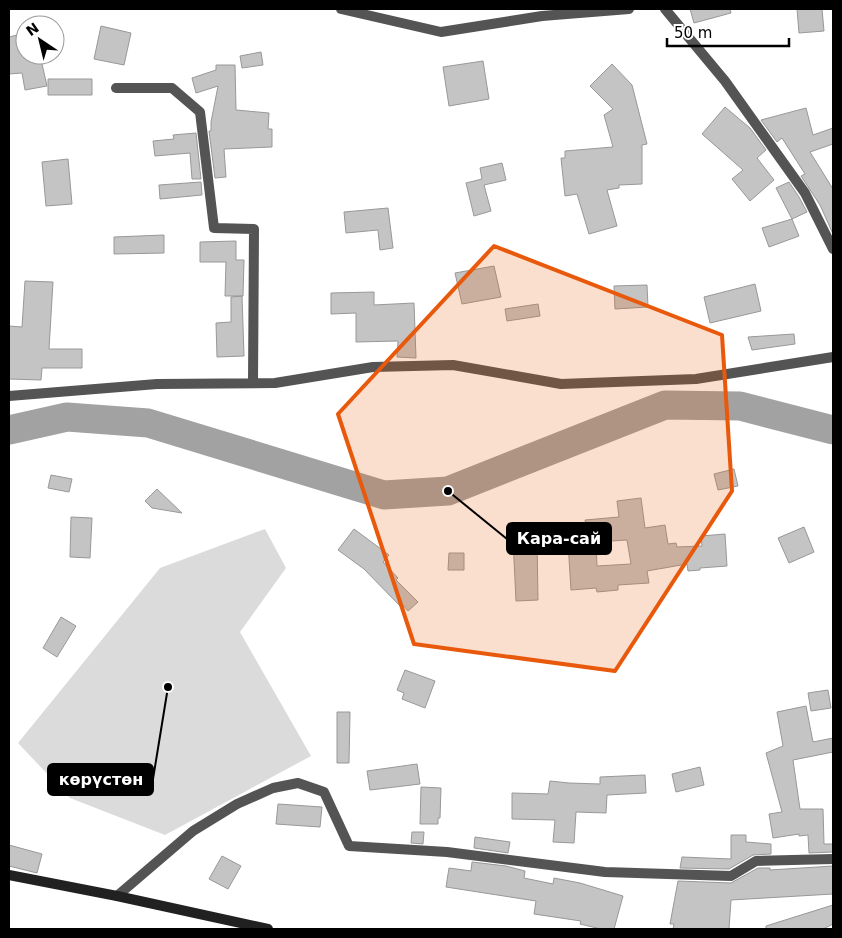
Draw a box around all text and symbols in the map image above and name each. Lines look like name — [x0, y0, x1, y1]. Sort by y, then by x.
north arrow — [15, 15, 65, 65]
scale bar — [667, 15, 790, 47]
text: N — [23, 19, 42, 39]
text: 50 m — [674, 24, 712, 42]
callout: Кара-сай — [507, 523, 611, 554]
text: Кара-сай — [517, 529, 601, 548]
callout: көрүстөн — [48, 764, 153, 795]
text: көрүстөн — [59, 770, 143, 789]

